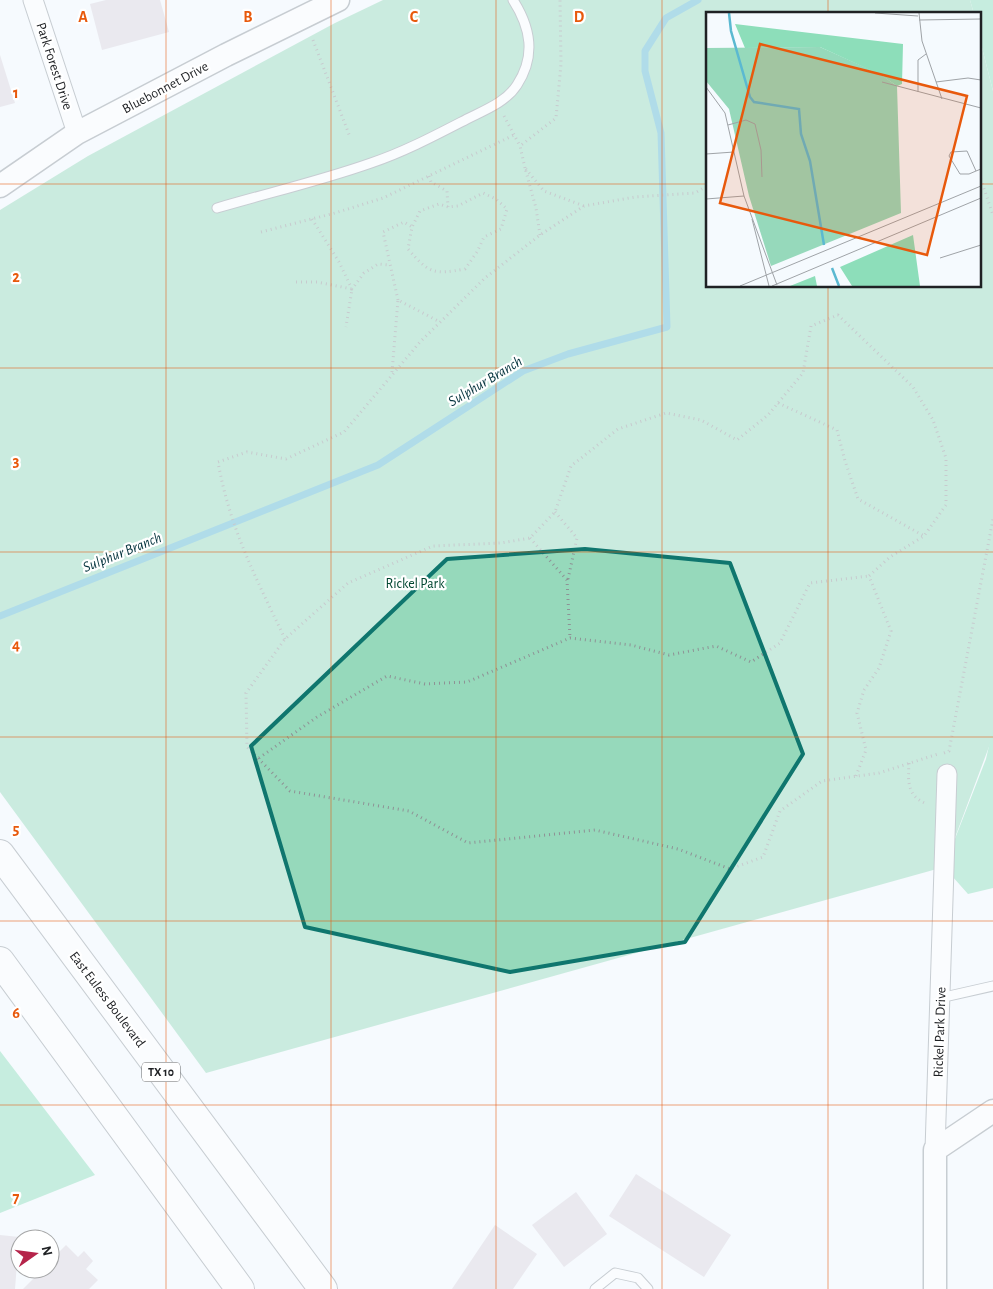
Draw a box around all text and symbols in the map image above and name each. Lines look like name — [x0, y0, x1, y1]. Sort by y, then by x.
text: A — [78, 9, 88, 25]
text: B — [243, 9, 253, 25]
text: C — [410, 9, 419, 25]
text: D — [574, 9, 585, 25]
inset map — [706, 12, 980, 288]
street label: Park Forest Drive — [33, 21, 75, 112]
street label: Bluebonnet Drive — [120, 59, 211, 116]
text: 1 — [13, 85, 19, 101]
text: 2 — [12, 269, 20, 285]
water label: Sulphur Branch — [446, 354, 525, 409]
text: 3 — [13, 453, 20, 469]
water label: Sulphur Branch — [81, 530, 164, 575]
park label: Rickel Park — [385, 577, 445, 591]
text: 4 — [12, 637, 20, 653]
text: 5 — [13, 821, 20, 837]
street label: East Euless Boulevard — [67, 949, 148, 1050]
street label: Rickel Park Drive — [931, 987, 949, 1078]
text: 6 — [12, 1005, 20, 1021]
road number: TX 10 — [142, 1062, 180, 1082]
text: 7 — [13, 1190, 20, 1206]
north arrow — [10, 1229, 60, 1279]
text: N — [39, 1245, 55, 1258]

